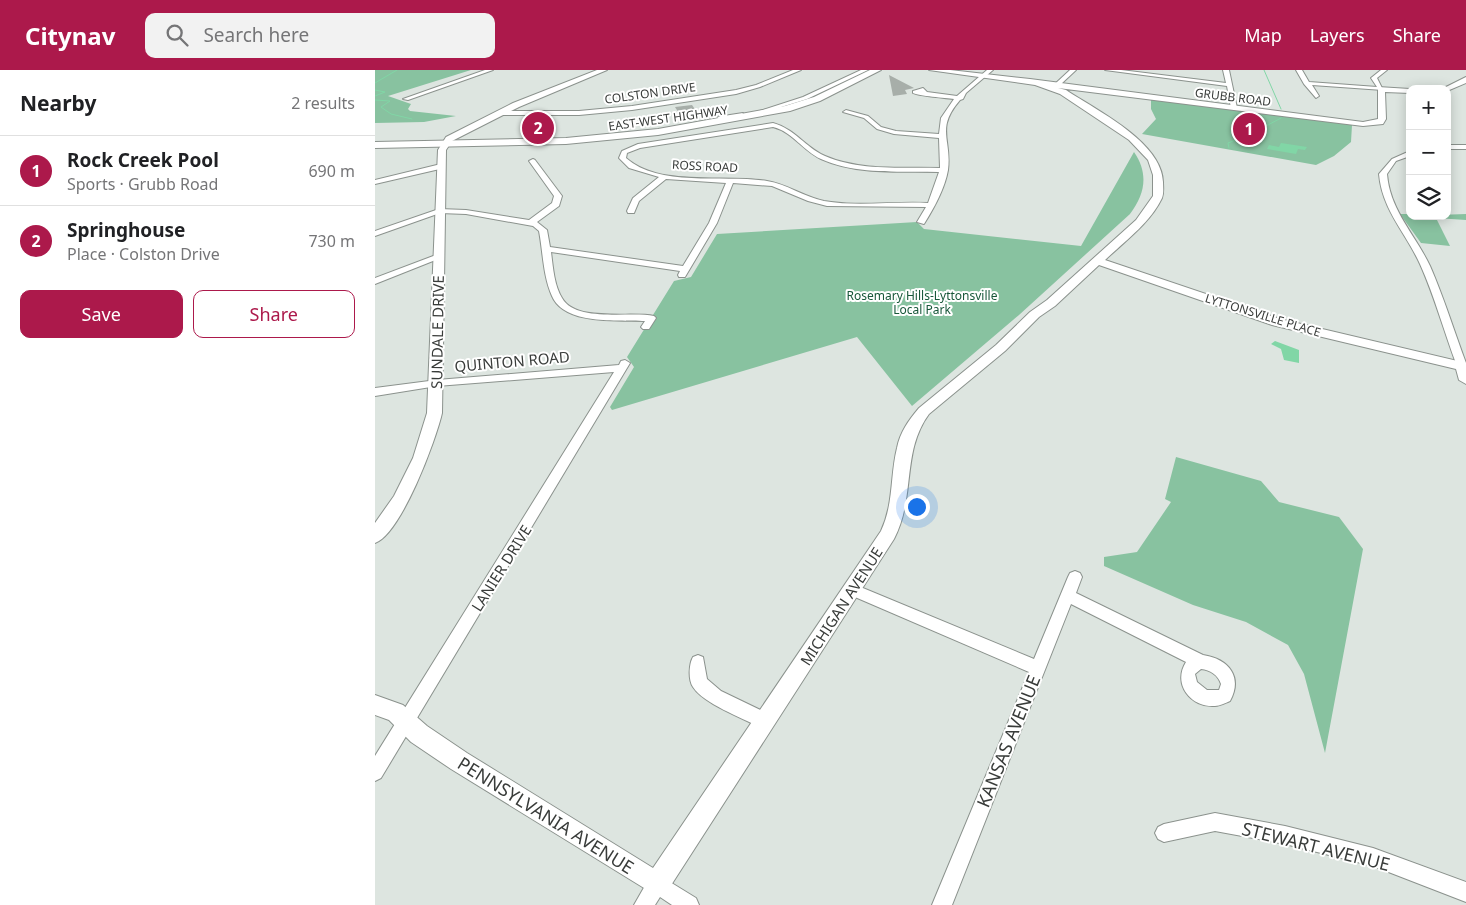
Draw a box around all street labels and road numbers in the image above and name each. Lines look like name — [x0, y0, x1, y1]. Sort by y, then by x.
street label: COLSTON DRIVE — [603, 78, 697, 108]
street label: GRUBB ROAD — [1194, 84, 1272, 110]
street label: EAST-WEST HIGHWAY — [607, 101, 729, 135]
street label: ROSS ROAD — [672, 156, 739, 176]
street label: SUNDALE DRIVE — [426, 275, 448, 389]
street label: LYTTONSVILLE PLACE — [1203, 289, 1323, 341]
street label: QUINTON ROAD — [454, 346, 570, 376]
street label: LANIER DRIVE — [466, 521, 536, 615]
street label: MICHIGAN AVENUE — [795, 543, 887, 669]
street label: KANSAS AVENUE — [971, 671, 1045, 811]
street label: PENNSYLVANIA AVENUE — [453, 751, 639, 879]
street label: STEWART AVENUE — [1239, 816, 1393, 876]

